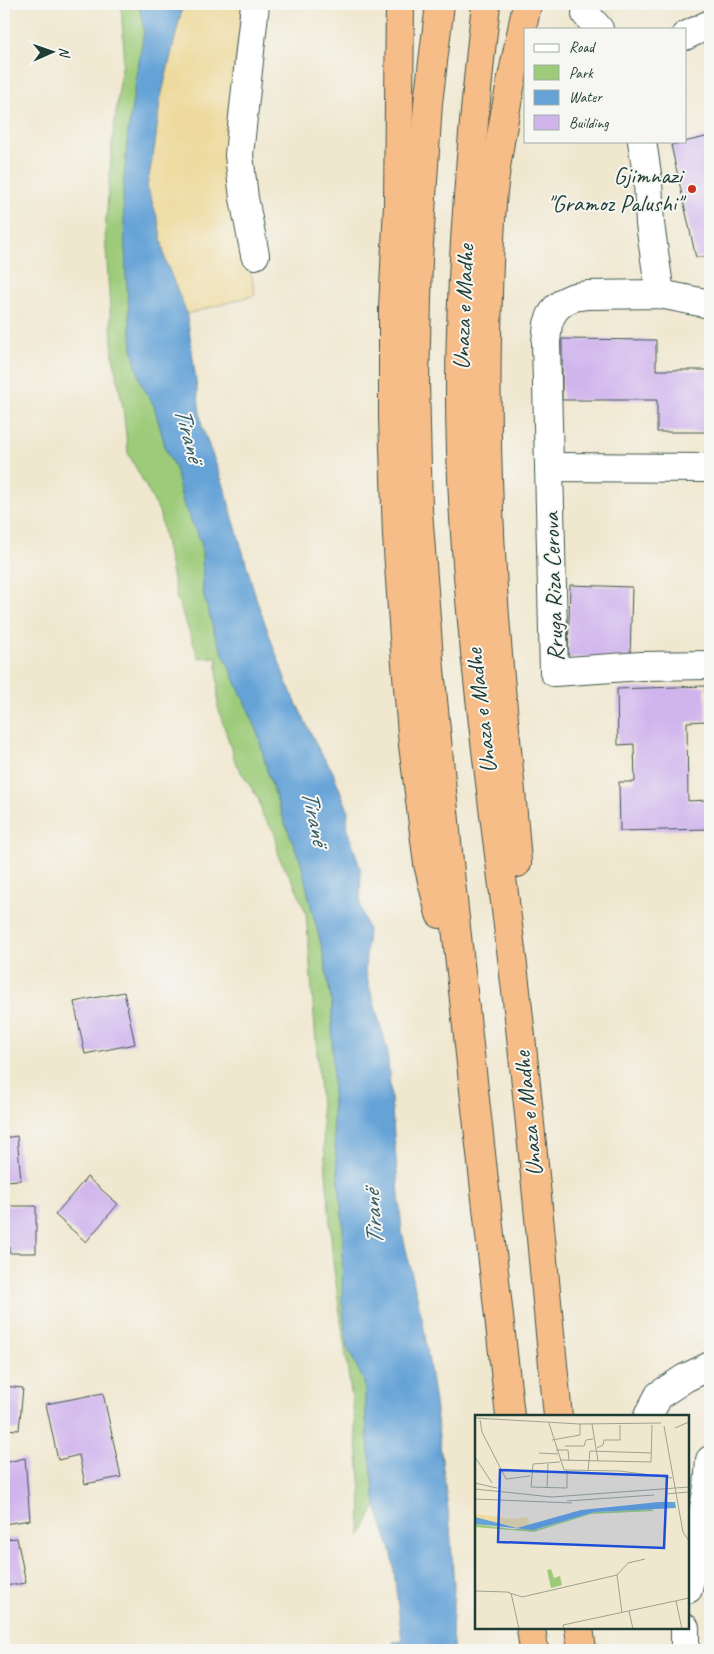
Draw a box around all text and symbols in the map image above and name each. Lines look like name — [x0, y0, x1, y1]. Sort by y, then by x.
north arrow — [28, 28, 78, 78]
legend — [524, 28, 686, 142]
text: Road — [569, 38, 596, 57]
text: N — [56, 47, 73, 59]
text: Park — [569, 64, 594, 83]
text: Water — [569, 88, 603, 107]
text: Building — [569, 114, 609, 133]
place label: Gjimnazi "Gramoz Palushi" — [547, 160, 687, 218]
marker: Gjimnazi "Gramoz Palushi" — [686, 183, 698, 195]
street label: Unaza e Madhe — [446, 242, 480, 370]
water label: Tiranë — [166, 404, 213, 471]
street label: Rruga Riza Cerova — [535, 510, 571, 662]
street label: Unaza e Madhe — [458, 645, 504, 775]
water label: Tiranë — [294, 787, 338, 854]
street label: Unaza e Madhe — [506, 1048, 549, 1178]
water label: Tiranë — [355, 1183, 391, 1246]
inset map — [475, 1415, 689, 1629]

